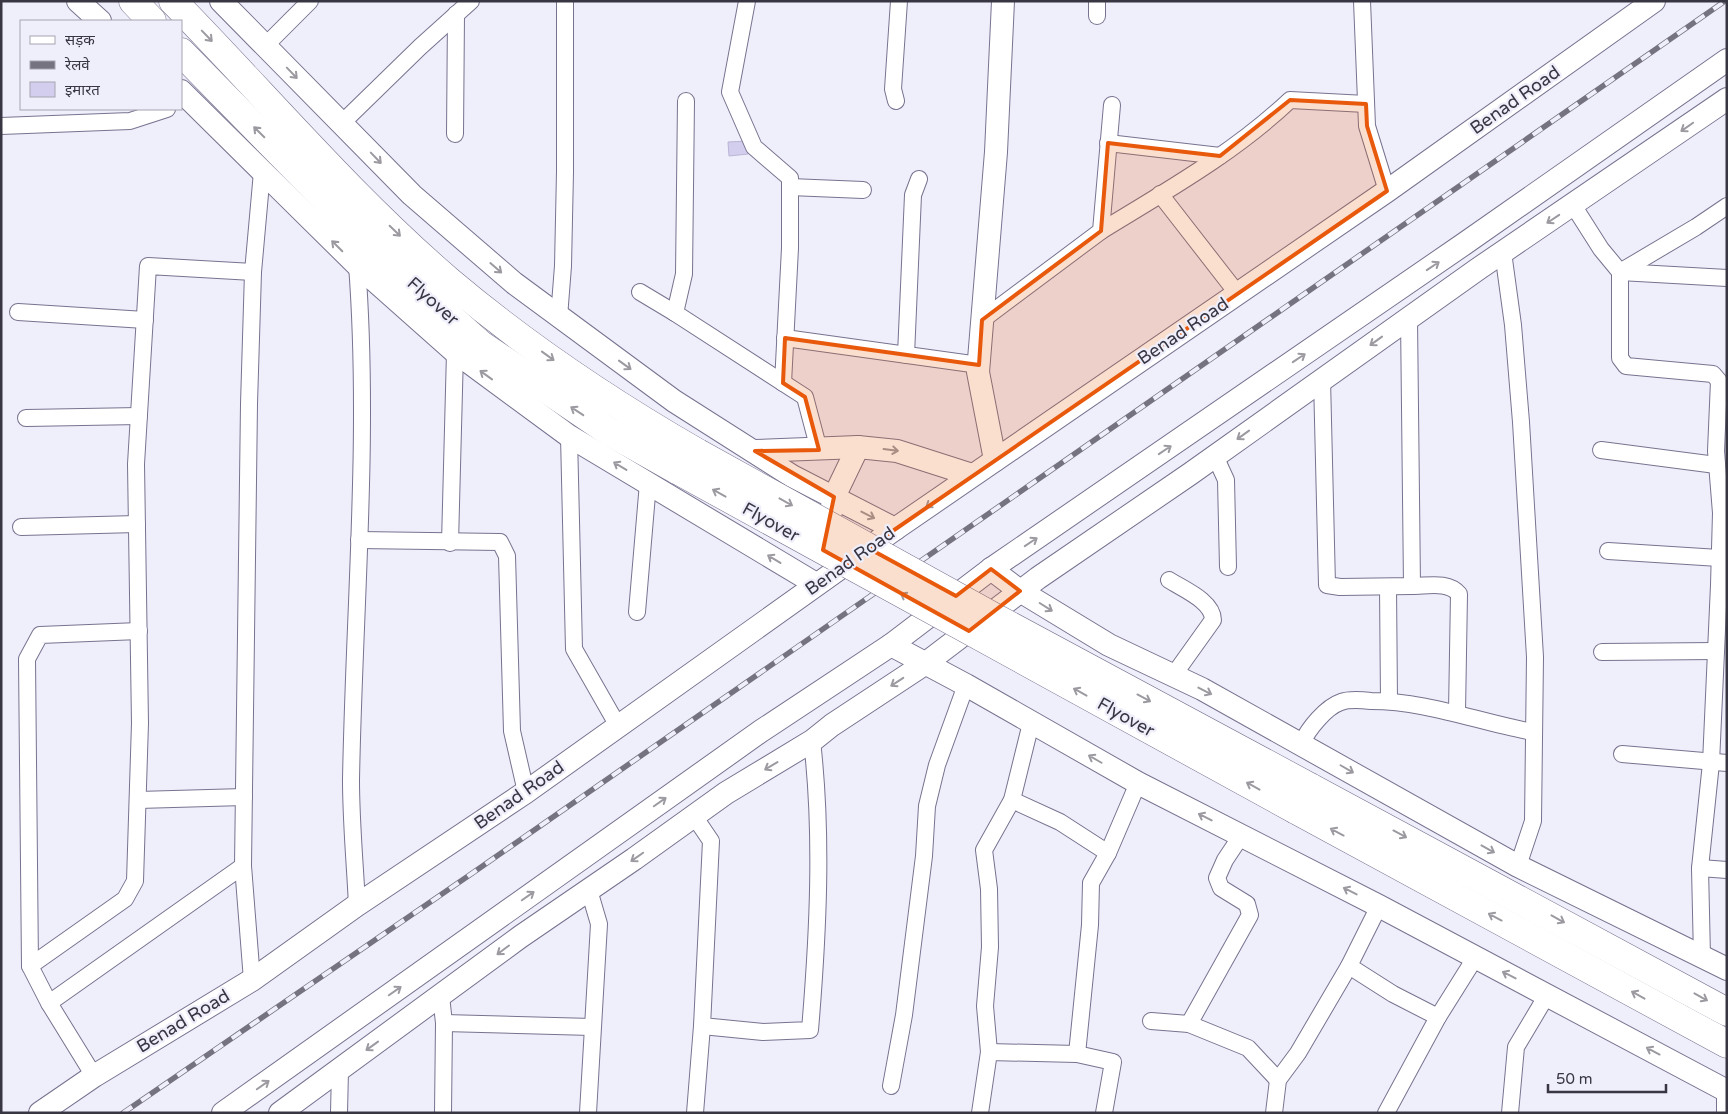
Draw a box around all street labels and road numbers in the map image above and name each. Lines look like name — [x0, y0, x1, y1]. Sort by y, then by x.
street label: Benad Road — [1466, 61, 1564, 139]
street label: Flyover — [403, 272, 464, 330]
street label: Benad Road — [1133, 293, 1233, 369]
street label: Flyover — [738, 497, 804, 547]
street label: Benad Road — [801, 522, 899, 600]
street label: Flyover — [1093, 692, 1159, 742]
street label: Benad Road — [470, 756, 568, 834]
street label: Benad Road — [132, 985, 234, 1057]

